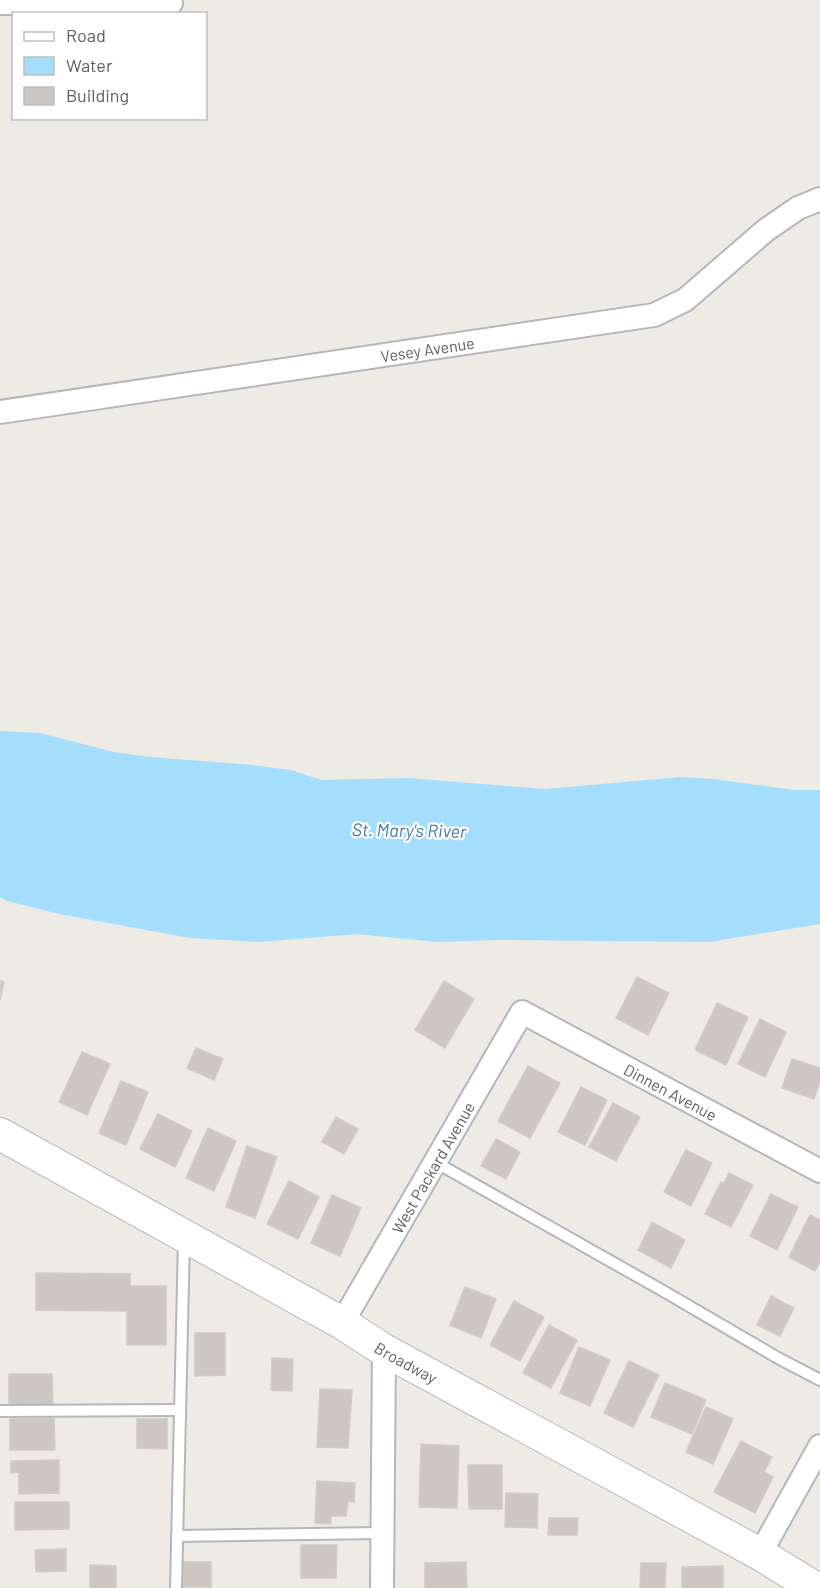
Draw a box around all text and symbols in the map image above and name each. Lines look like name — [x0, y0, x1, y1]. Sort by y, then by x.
legend — [12, 12, 207, 120]
text: Road — [66, 24, 106, 46]
text: Water — [66, 54, 113, 76]
text: Building — [66, 84, 129, 106]
street label: Vesey Avenue — [379, 332, 475, 365]
water label: St. Mary's River — [352, 818, 467, 842]
street label: Dinnen Avenue — [621, 1059, 720, 1124]
street label: West Packard Avenue — [387, 1098, 478, 1236]
street label: Broadway — [371, 1337, 441, 1387]

